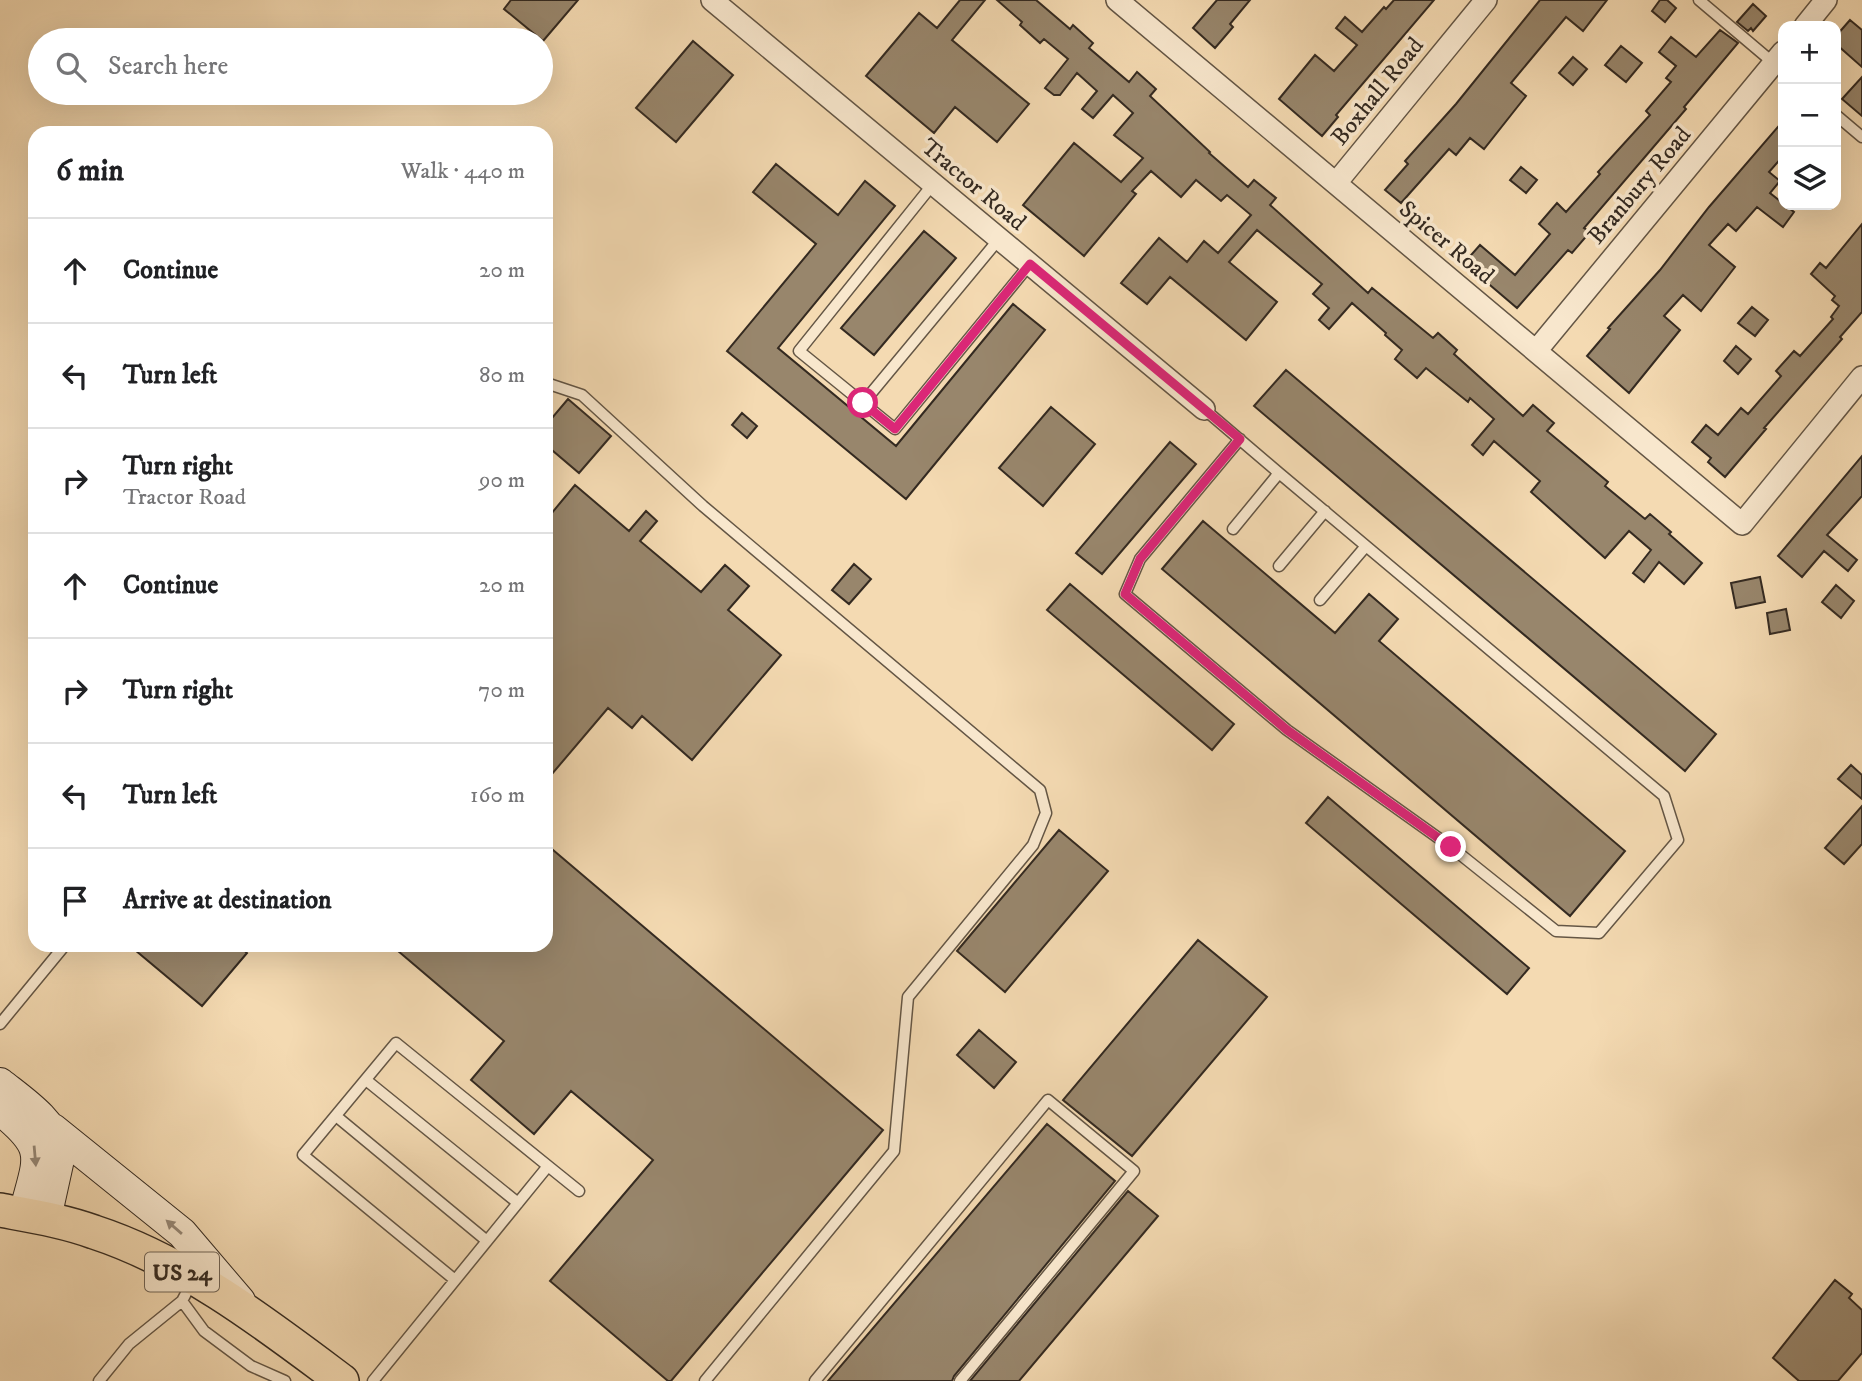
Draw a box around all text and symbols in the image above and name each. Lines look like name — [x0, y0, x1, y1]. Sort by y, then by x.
map controls — [1778, 21, 1841, 210]
button: + — [1778, 21, 1841, 84]
search box — [28, 28, 553, 105]
street label: Boxhall Road — [1325, 31, 1431, 152]
icon: search — [52, 48, 90, 86]
text: Search here — [108, 50, 228, 83]
button: − — [1778, 84, 1841, 147]
street label: Branbury Road — [1582, 121, 1698, 251]
street label: Tractor Road — [915, 132, 1032, 237]
button: layers — [1778, 147, 1841, 210]
text: 6 min — [56, 153, 124, 190]
text: Walk · 440 m — [401, 157, 525, 186]
street label: Spicer Road — [1393, 194, 1500, 291]
icon: ahead — [56, 252, 94, 290]
text: Continue — [123, 254, 218, 287]
text: 20 m — [479, 256, 525, 285]
icon: left — [56, 357, 94, 395]
text: Turn left — [123, 359, 217, 392]
text: 80 m — [479, 361, 525, 390]
route start — [847, 387, 878, 418]
text: Turn right — [123, 450, 233, 483]
icon: right — [56, 462, 94, 500]
text: 90 m — [479, 466, 525, 495]
text: Tractor Road — [123, 483, 246, 512]
icon: ahead — [56, 567, 94, 605]
text: Continue — [123, 569, 218, 602]
text: 20 m — [479, 571, 525, 600]
icon: right — [56, 672, 94, 710]
text: Turn right — [123, 674, 233, 707]
text: 70 m — [478, 676, 525, 705]
icon: left — [56, 777, 94, 815]
text: Turn left — [123, 779, 217, 812]
text: 160 m — [470, 781, 525, 810]
route end — [1435, 831, 1466, 862]
icon: arrive — [56, 882, 94, 920]
text: Arrive at destination — [123, 884, 332, 917]
one-way arrow — [29, 1145, 40, 1167]
one-way arrow — [166, 1220, 183, 1235]
road number: US 24 — [145, 1252, 219, 1292]

